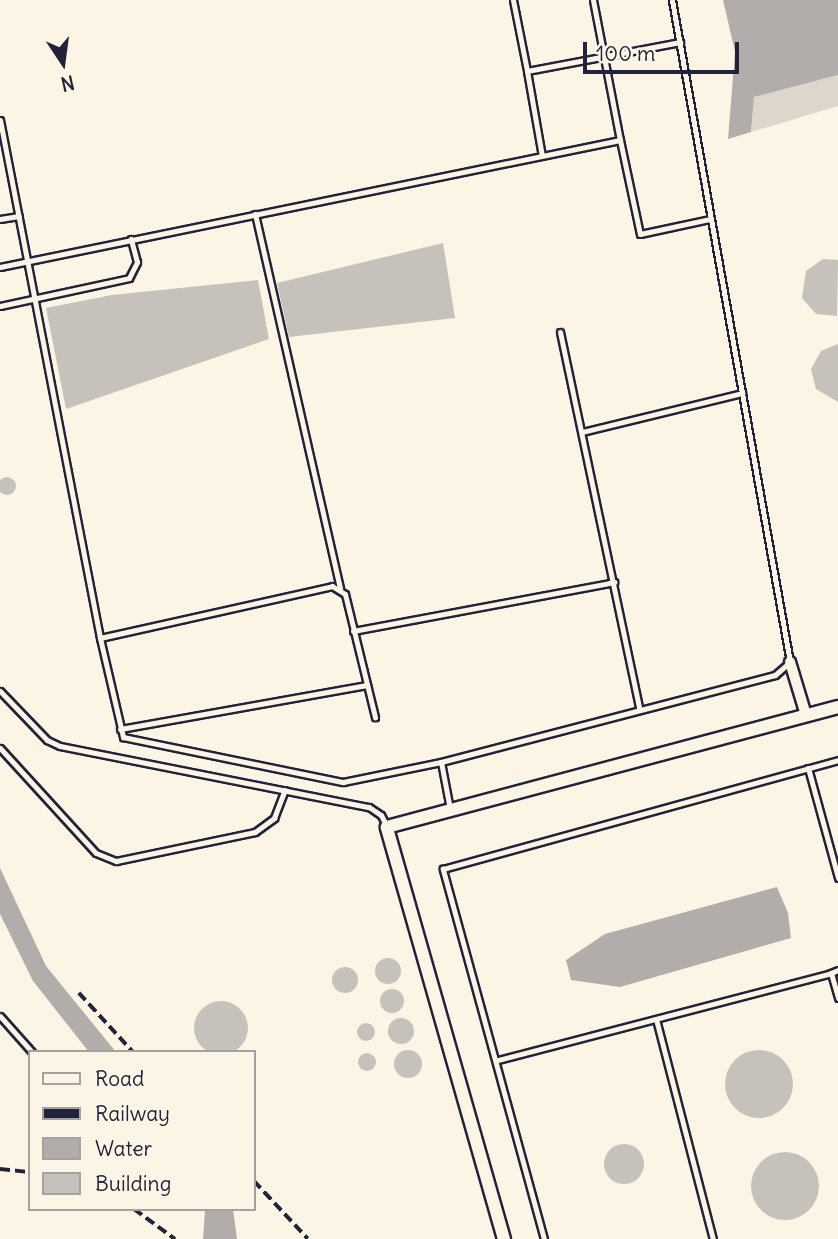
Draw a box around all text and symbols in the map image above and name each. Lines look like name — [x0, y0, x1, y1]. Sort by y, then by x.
north arrow — [28, 28, 98, 98]
scale bar — [586, 28, 742, 72]
text: 100 m — [596, 40, 655, 67]
text: N — [59, 70, 77, 97]
legend — [28, 1050, 256, 1211]
text: Road — [95, 1065, 144, 1092]
text: Railway — [95, 1100, 170, 1127]
text: Water — [95, 1135, 152, 1162]
text: Building — [95, 1170, 171, 1197]

